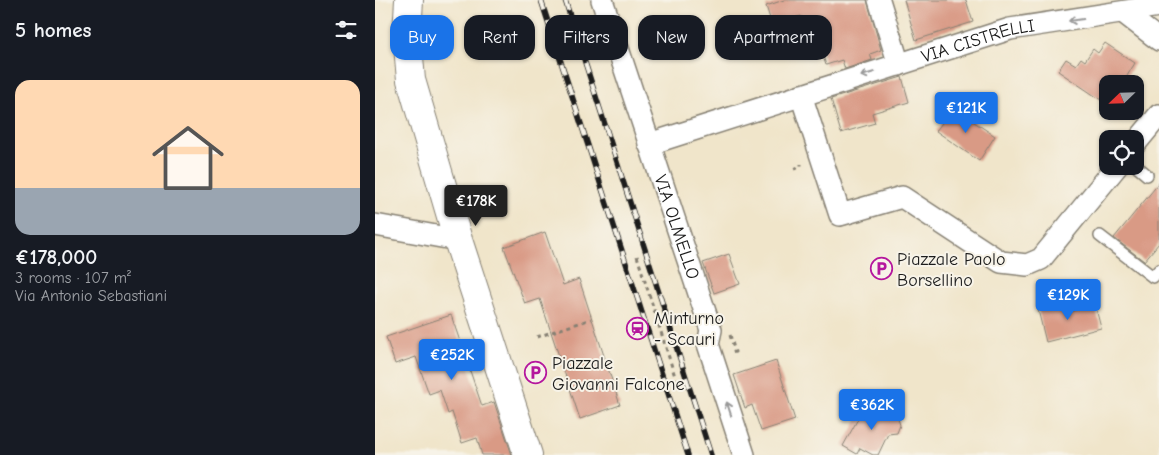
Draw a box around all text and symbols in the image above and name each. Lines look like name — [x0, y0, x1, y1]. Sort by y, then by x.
chip: Buy — [390, 15, 454, 60]
chip: Rent — [464, 15, 535, 60]
chip: Filters — [545, 15, 628, 60]
chip: New — [638, 15, 705, 60]
chip: Apartment — [715, 15, 832, 60]
street label: VIA CISTRELLI — [919, 15, 1036, 68]
one-way arrow — [1068, 15, 1084, 25]
icon: filters — [332, 16, 360, 44]
text: 5 homes — [15, 18, 92, 42]
one-way arrow — [861, 70, 877, 80]
north arrow — [1099, 75, 1144, 120]
map controls — [1099, 75, 1144, 175]
pin: €121K — [931, 92, 1001, 134]
text: €121K — [946, 99, 986, 117]
icon: home — [143, 113, 233, 203]
button: locate — [1099, 130, 1144, 175]
street label: VIA OLMELLO — [649, 172, 704, 282]
pin: €178K — [441, 184, 511, 227]
text: €178K — [455, 192, 497, 210]
text: €178,000 — [15, 245, 97, 269]
place label: Piazzale Paolo Borsellino — [897, 249, 1006, 291]
parking icon: Piazzale Paolo Borsellino — [869, 257, 893, 281]
text: 3 rooms · 107 m² — [15, 269, 131, 287]
pin: €129K — [1033, 278, 1103, 321]
text: €129K — [1047, 286, 1089, 304]
text: Via Antonio Sebastiani — [15, 287, 167, 305]
place label: Minturno - Scauri — [654, 308, 724, 350]
station icon: Minturno - Scauri — [626, 316, 650, 340]
pin: €252K — [417, 338, 487, 381]
text: €252K — [430, 346, 474, 364]
place label: Piazzale Giovanni Falcone — [552, 353, 685, 395]
parking icon: Piazzale Giovanni Falcone — [524, 361, 548, 385]
pin: €362K — [837, 388, 907, 431]
text: €362K — [850, 396, 894, 414]
one-way arrow — [724, 401, 734, 417]

